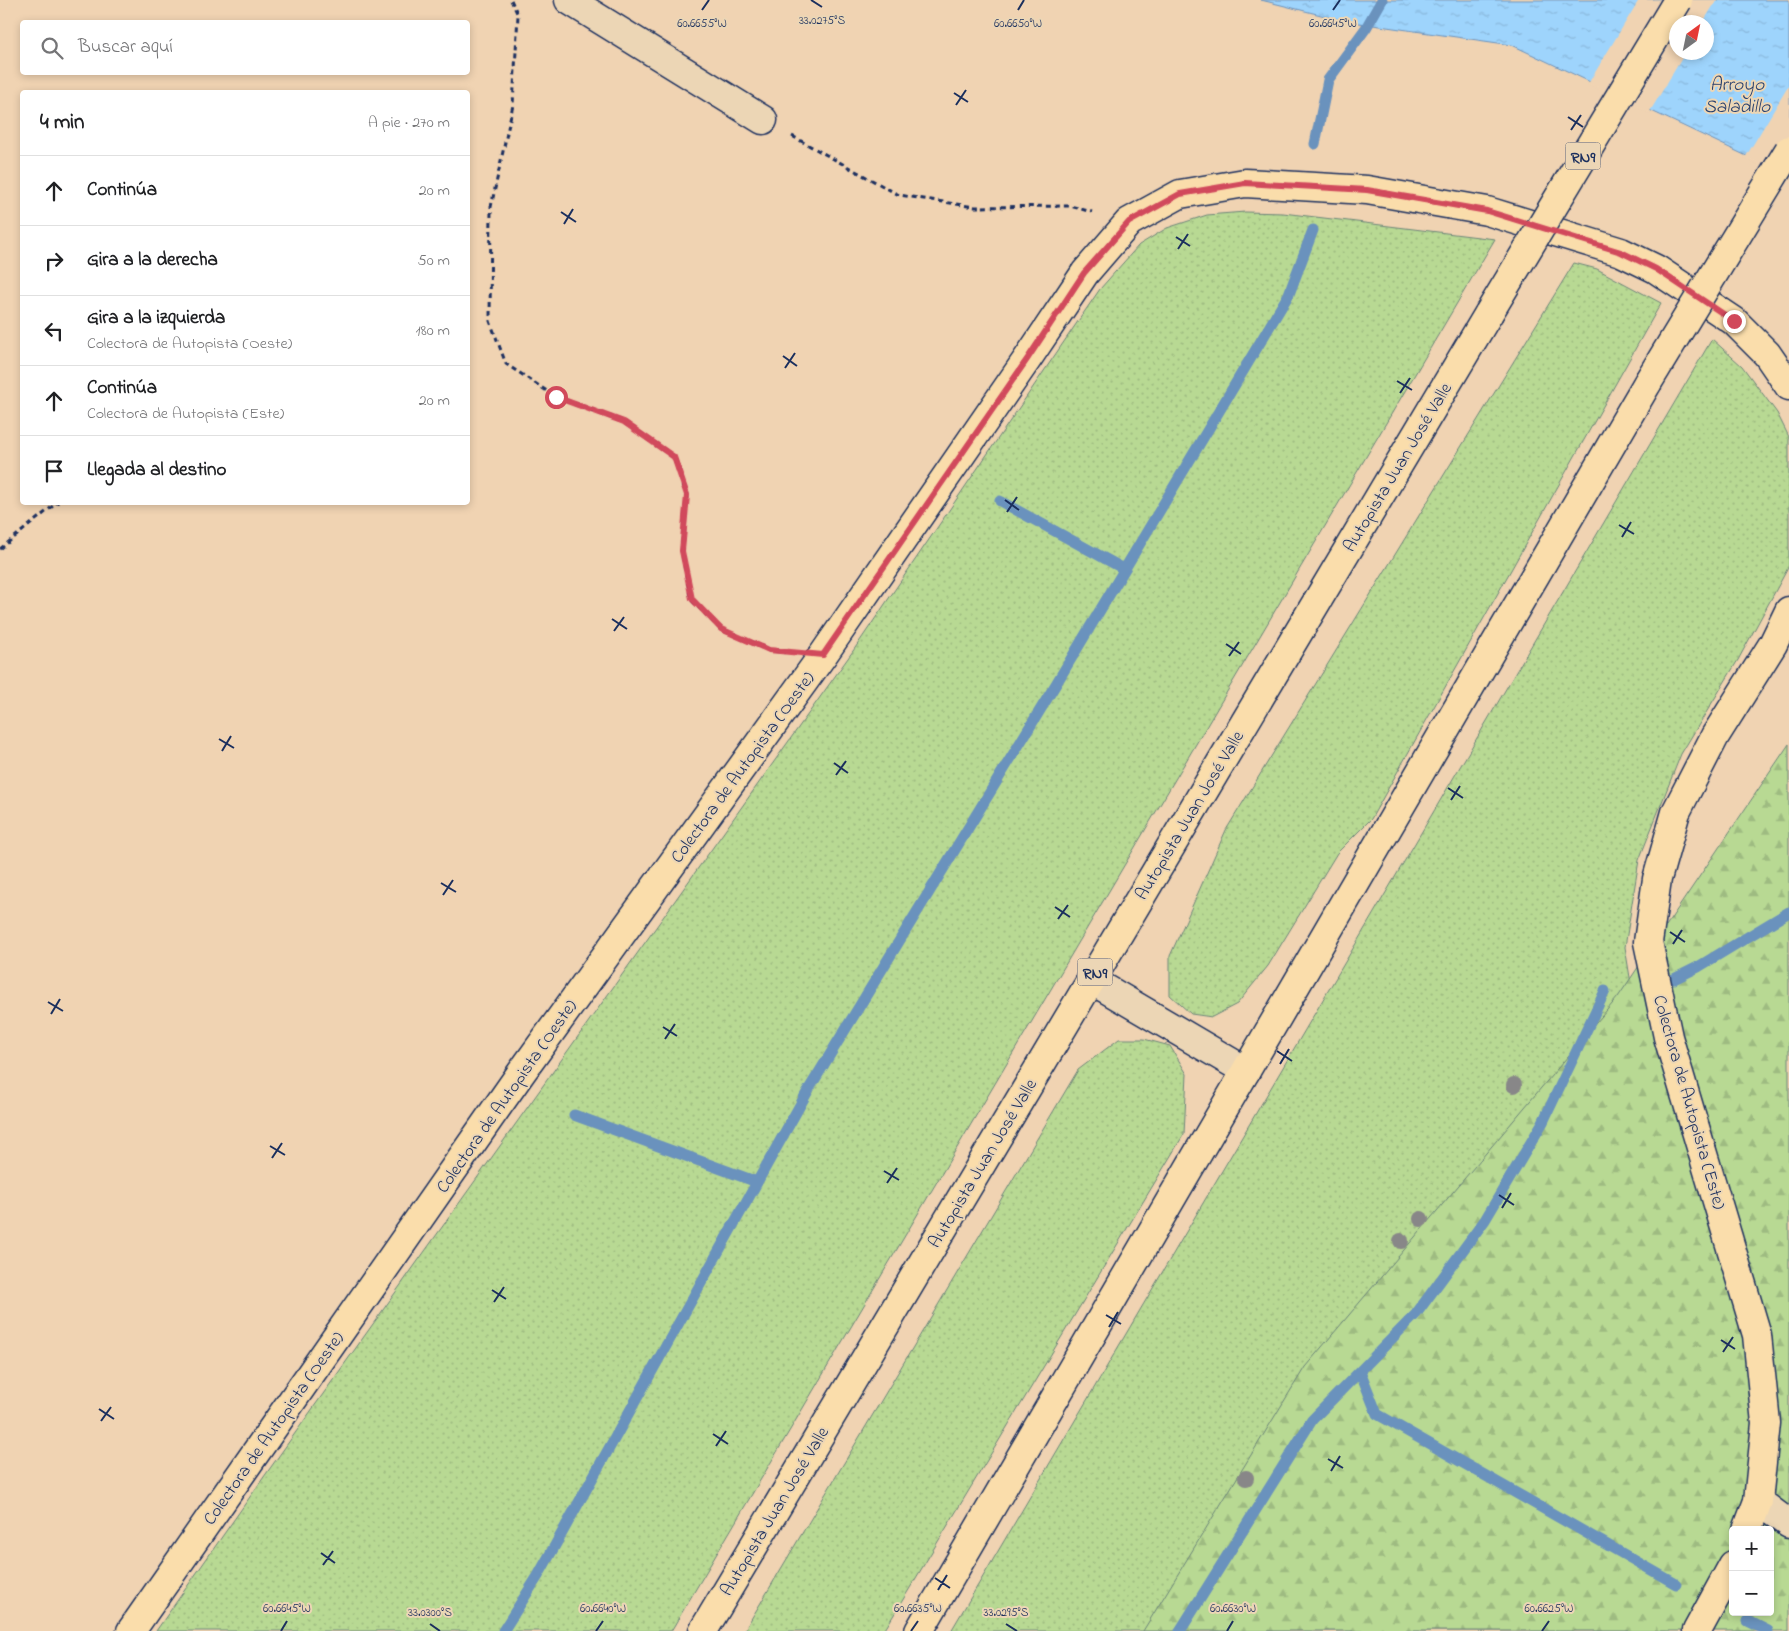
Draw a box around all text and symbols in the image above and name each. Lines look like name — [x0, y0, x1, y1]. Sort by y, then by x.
text: 33.0275°S — [799, 12, 845, 30]
text: 60.6655°W — [677, 15, 727, 33]
text: 60.6650°W — [994, 15, 1042, 33]
text: 60.6645°W — [1309, 15, 1357, 33]
north arrow — [1669, 15, 1714, 60]
search box — [20, 20, 470, 75]
icon: search — [38, 34, 66, 62]
text: Buscar aquí — [78, 34, 173, 61]
water label: Arroyo Saladillo — [1704, 72, 1771, 121]
text: 4 min — [40, 108, 84, 138]
text: A pie · 270 m — [368, 111, 450, 135]
road number: RN9 — [1566, 142, 1600, 170]
icon: ahead — [40, 177, 68, 205]
text: Continúa — [87, 177, 157, 204]
text: 20 m — [419, 179, 450, 203]
icon: right — [40, 247, 68, 275]
text: Gira a la derecha — [87, 247, 218, 274]
text: 50 m — [418, 249, 450, 273]
text: Gira a la izquierda — [87, 305, 225, 332]
route end — [1723, 310, 1746, 333]
icon: left — [40, 317, 68, 345]
text: 180 m — [416, 319, 450, 343]
text: Colectora de Autopista (Oeste) — [87, 332, 292, 356]
text: Continúa — [87, 375, 157, 402]
street label: Autopista Juan José Valle — [1338, 378, 1460, 558]
route start — [545, 386, 568, 409]
icon: ahead — [40, 387, 68, 415]
text: 20 m — [419, 389, 450, 413]
text: Colectora de Autopista (Este) — [87, 402, 284, 426]
icon: arrive — [40, 457, 68, 485]
text: Llegada al destino — [87, 457, 226, 484]
street label: Colectora de Autopista (Oeste) — [665, 667, 822, 869]
street label: Autopista Juan José Valle — [1130, 726, 1252, 906]
road number: RN9 — [1078, 959, 1112, 986]
street label: Colectora de Autopista (Este) — [1645, 992, 1731, 1213]
street label: Colectora de Autopista (Oeste) — [431, 995, 585, 1199]
street label: Autopista Juan José Valle — [923, 1074, 1045, 1254]
street label: Colectora de Autopista (Oeste) — [198, 1327, 352, 1531]
street label: Autopista Juan José Valle — [715, 1422, 837, 1602]
map controls — [1729, 1526, 1774, 1616]
button: + — [1729, 1526, 1774, 1571]
button: − — [1729, 1571, 1774, 1616]
text: 60.6645°W — [263, 1600, 311, 1618]
text: 60.6640°W — [580, 1600, 626, 1618]
text: 60.6635°W — [894, 1600, 942, 1618]
text: 60.6630°W — [1210, 1600, 1256, 1618]
text: 60.6625°W — [1525, 1600, 1573, 1618]
text: 33.0300°S — [408, 1604, 452, 1622]
text: 33.0295°S — [984, 1604, 1029, 1622]

